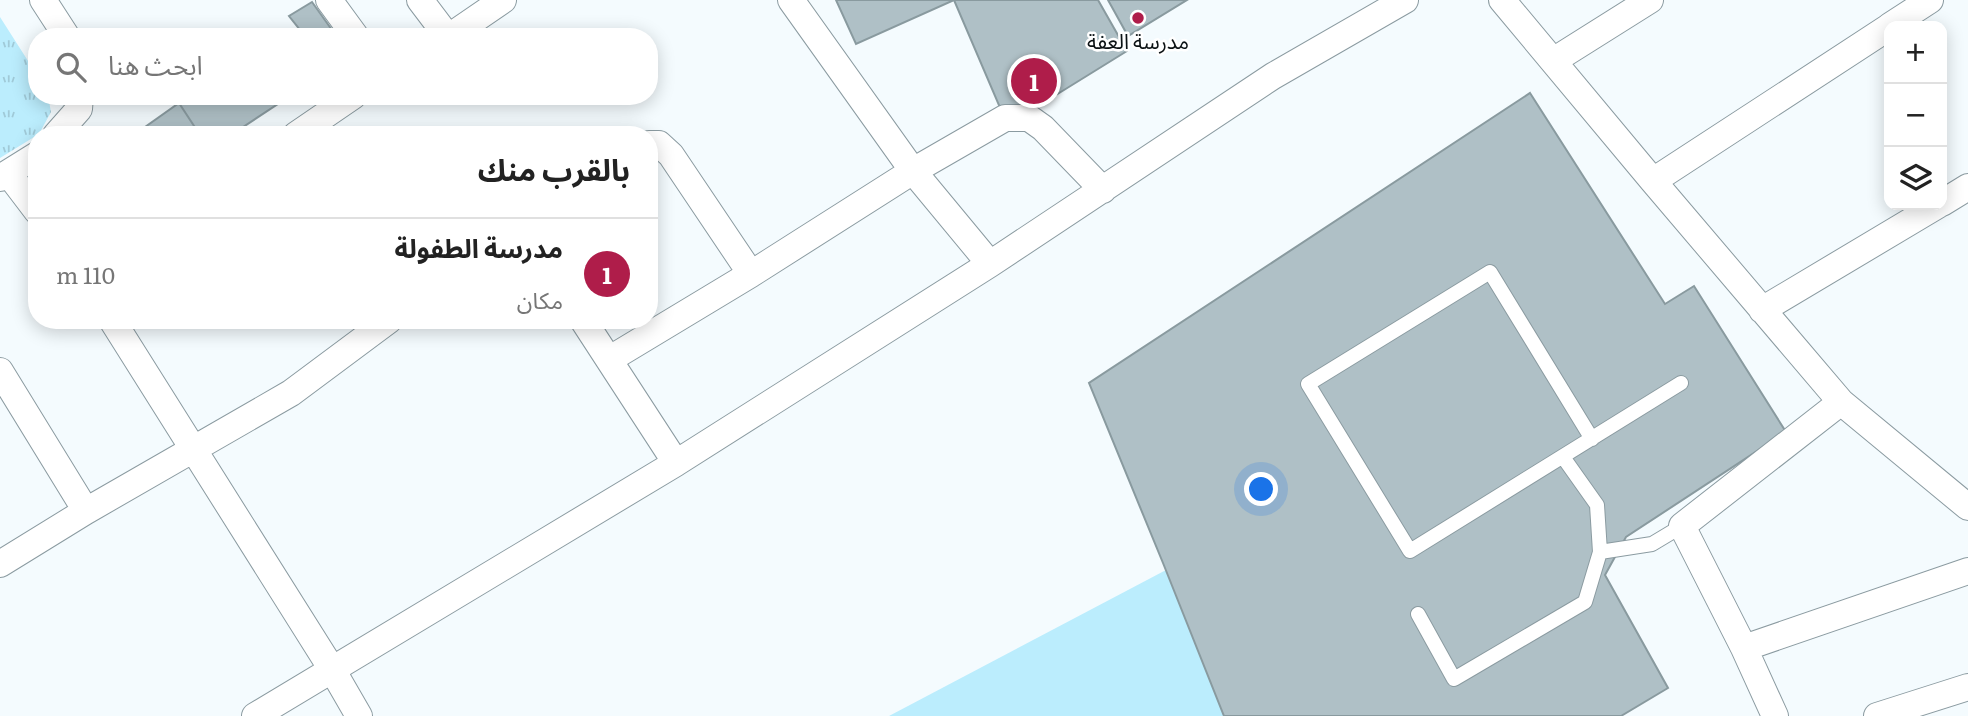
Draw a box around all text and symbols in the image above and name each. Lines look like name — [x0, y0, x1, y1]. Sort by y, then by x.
marker: مدرسة العفة — [1130, 10, 1146, 26]
map controls — [1884, 21, 1947, 210]
button: + — [1884, 21, 1947, 84]
place label: مدرسة العفة — [1087, 24, 1189, 55]
search box — [28, 28, 658, 105]
text: ابحث هنا — [108, 44, 203, 83]
icon: search — [52, 48, 90, 86]
pin: 1 — [1011, 55, 1057, 107]
button: − — [1884, 84, 1947, 147]
text: بالقرب منك — [478, 146, 630, 190]
button: layers — [1884, 147, 1947, 210]
text: مدرسة الطفولة — [395, 227, 563, 266]
text: 110 m — [56, 257, 115, 291]
text: 1 — [602, 257, 612, 291]
text: مكان — [517, 282, 563, 316]
your location — [1244, 472, 1278, 506]

